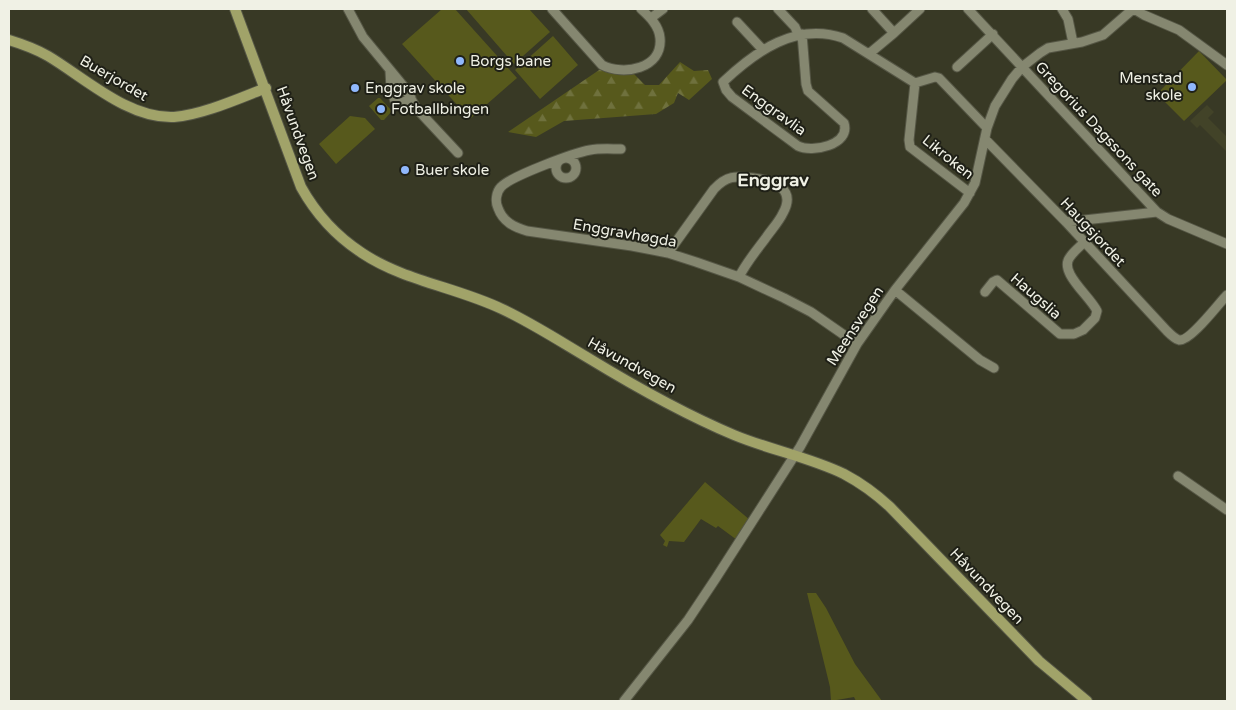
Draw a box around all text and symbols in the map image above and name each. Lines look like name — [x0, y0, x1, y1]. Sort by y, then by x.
street label: Buerjordet — [77, 51, 152, 105]
place label: Borgs bane — [470, 52, 551, 70]
marker: Borgs bane — [454, 55, 466, 67]
street label: Gregorius Dagssons gate — [1032, 58, 1166, 200]
place label: Menstad skole — [1119, 69, 1182, 104]
place label: Enggrav skole — [365, 79, 465, 97]
street label: Enggravlia — [738, 81, 810, 139]
marker: Menstad skole — [1186, 81, 1198, 93]
marker: Enggrav skole — [349, 82, 361, 94]
street label: Håvundvegen — [273, 84, 323, 182]
place label: Fotballbingen — [391, 100, 489, 118]
marker: Fotballbingen — [375, 103, 387, 115]
street label: Likroken — [919, 131, 977, 183]
place label: Buer skole — [415, 161, 489, 179]
marker: Buer skole — [399, 164, 411, 176]
district label: Enggrav — [737, 169, 809, 191]
street label: Haugsjordet — [1057, 194, 1130, 270]
street label: Enggravhøgda — [572, 215, 678, 251]
street label: Haugslia — [1007, 269, 1065, 323]
street label: Meensvegen — [823, 283, 887, 369]
street label: Håvundvegen — [584, 333, 680, 397]
street label: Håvundvegen — [946, 544, 1028, 628]

